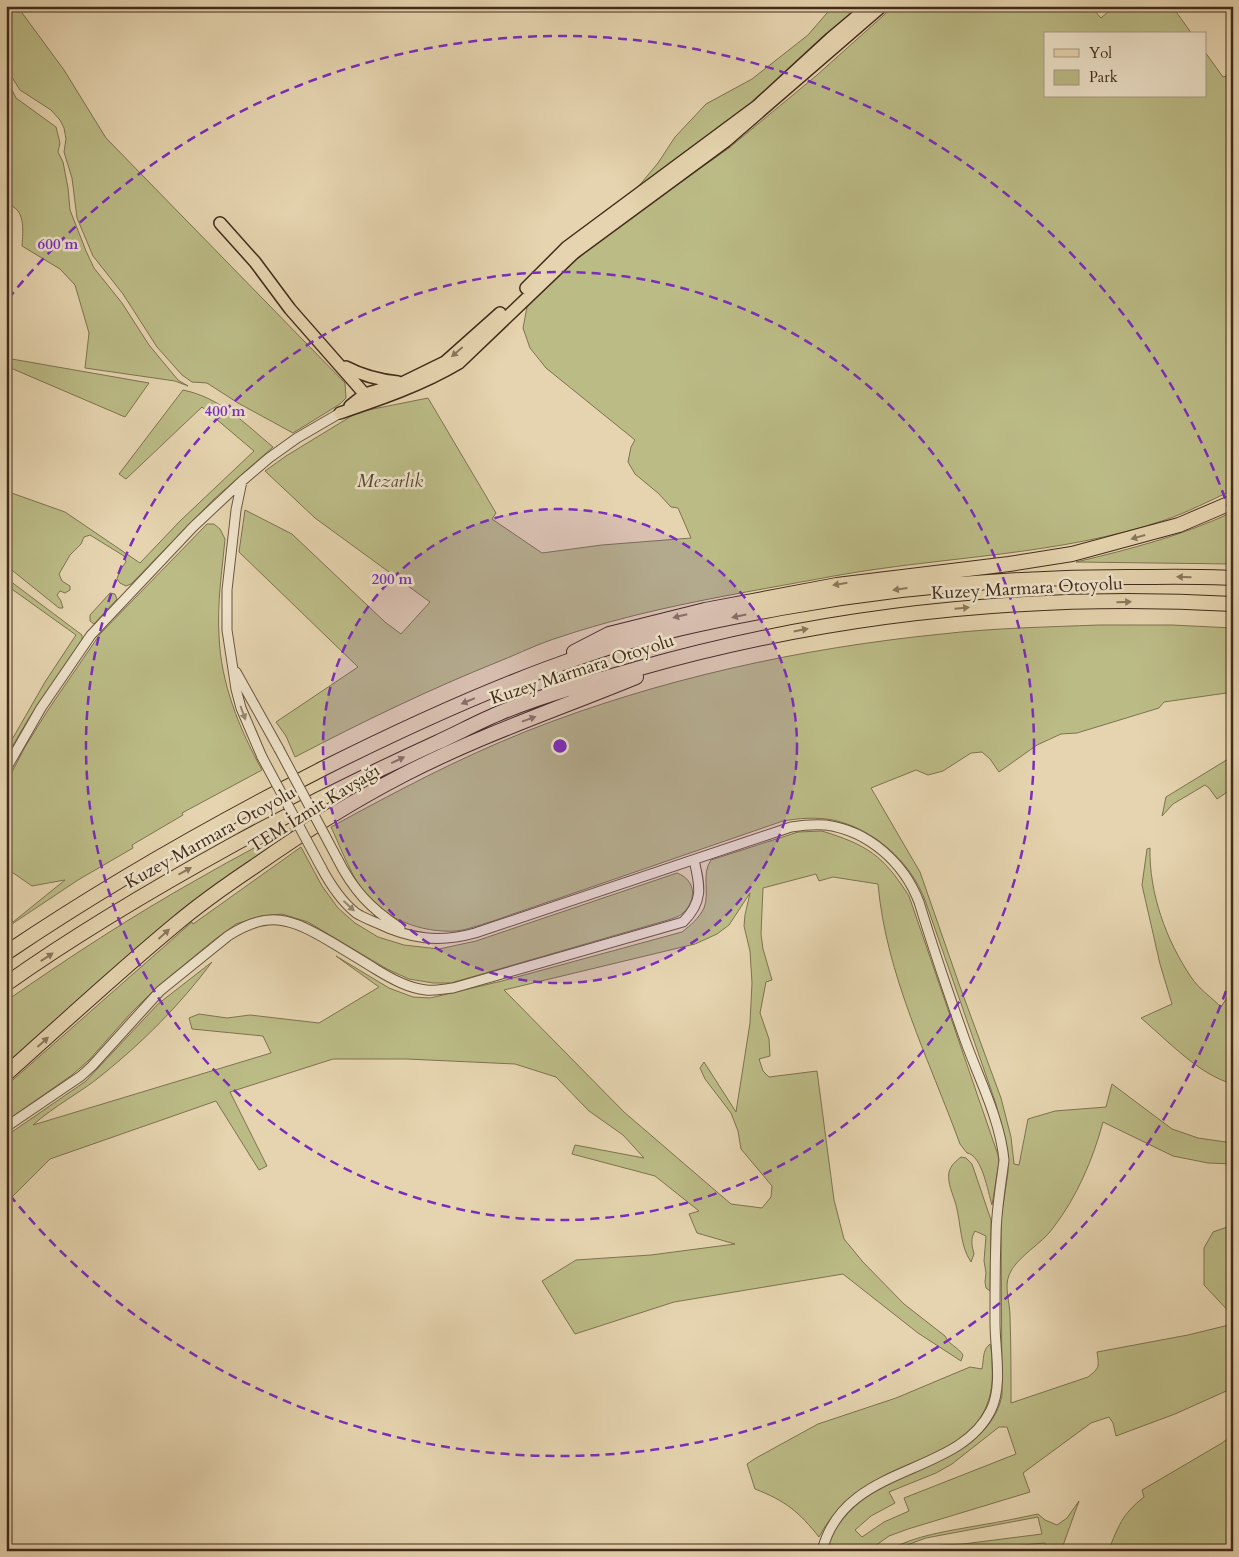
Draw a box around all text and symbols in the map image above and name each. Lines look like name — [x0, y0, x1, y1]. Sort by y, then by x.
legend — [1044, 32, 1206, 98]
text: Yol — [1089, 43, 1112, 63]
text: Park — [1089, 67, 1118, 87]
text: 600 m — [38, 234, 79, 254]
one-way arrow — [450, 346, 463, 357]
text: 400 m — [205, 401, 246, 421]
park label: Mezarlık — [357, 469, 423, 494]
one-way arrow — [1130, 533, 1146, 541]
text: 200 m — [372, 569, 413, 589]
street label: Kuzey Marmara Otoyolu — [931, 571, 1124, 606]
one-way arrow — [1176, 573, 1192, 581]
one-way arrow — [831, 581, 847, 589]
one-way arrow — [891, 586, 907, 594]
one-way arrow — [1116, 598, 1132, 606]
one-way arrow — [954, 603, 970, 611]
one-way arrow — [673, 612, 688, 620]
one-way arrow — [732, 612, 747, 620]
one-way arrow — [793, 626, 809, 634]
street label: Kuzey Marmara Otoyolu — [487, 628, 677, 711]
one-way arrow — [461, 697, 475, 705]
one-way arrow — [239, 706, 247, 721]
one-way arrow — [521, 715, 536, 722]
centre of rings — [551, 737, 569, 755]
one-way arrow — [391, 756, 405, 764]
street label: TEM İzmit Kavşağı — [244, 758, 385, 859]
street label: Kuzey Marmara Otoyolu — [120, 780, 300, 895]
one-way arrow — [178, 867, 192, 876]
one-way arrow — [343, 900, 355, 912]
one-way arrow — [158, 929, 170, 940]
one-way arrow — [40, 952, 53, 962]
one-way arrow — [36, 1036, 48, 1048]

